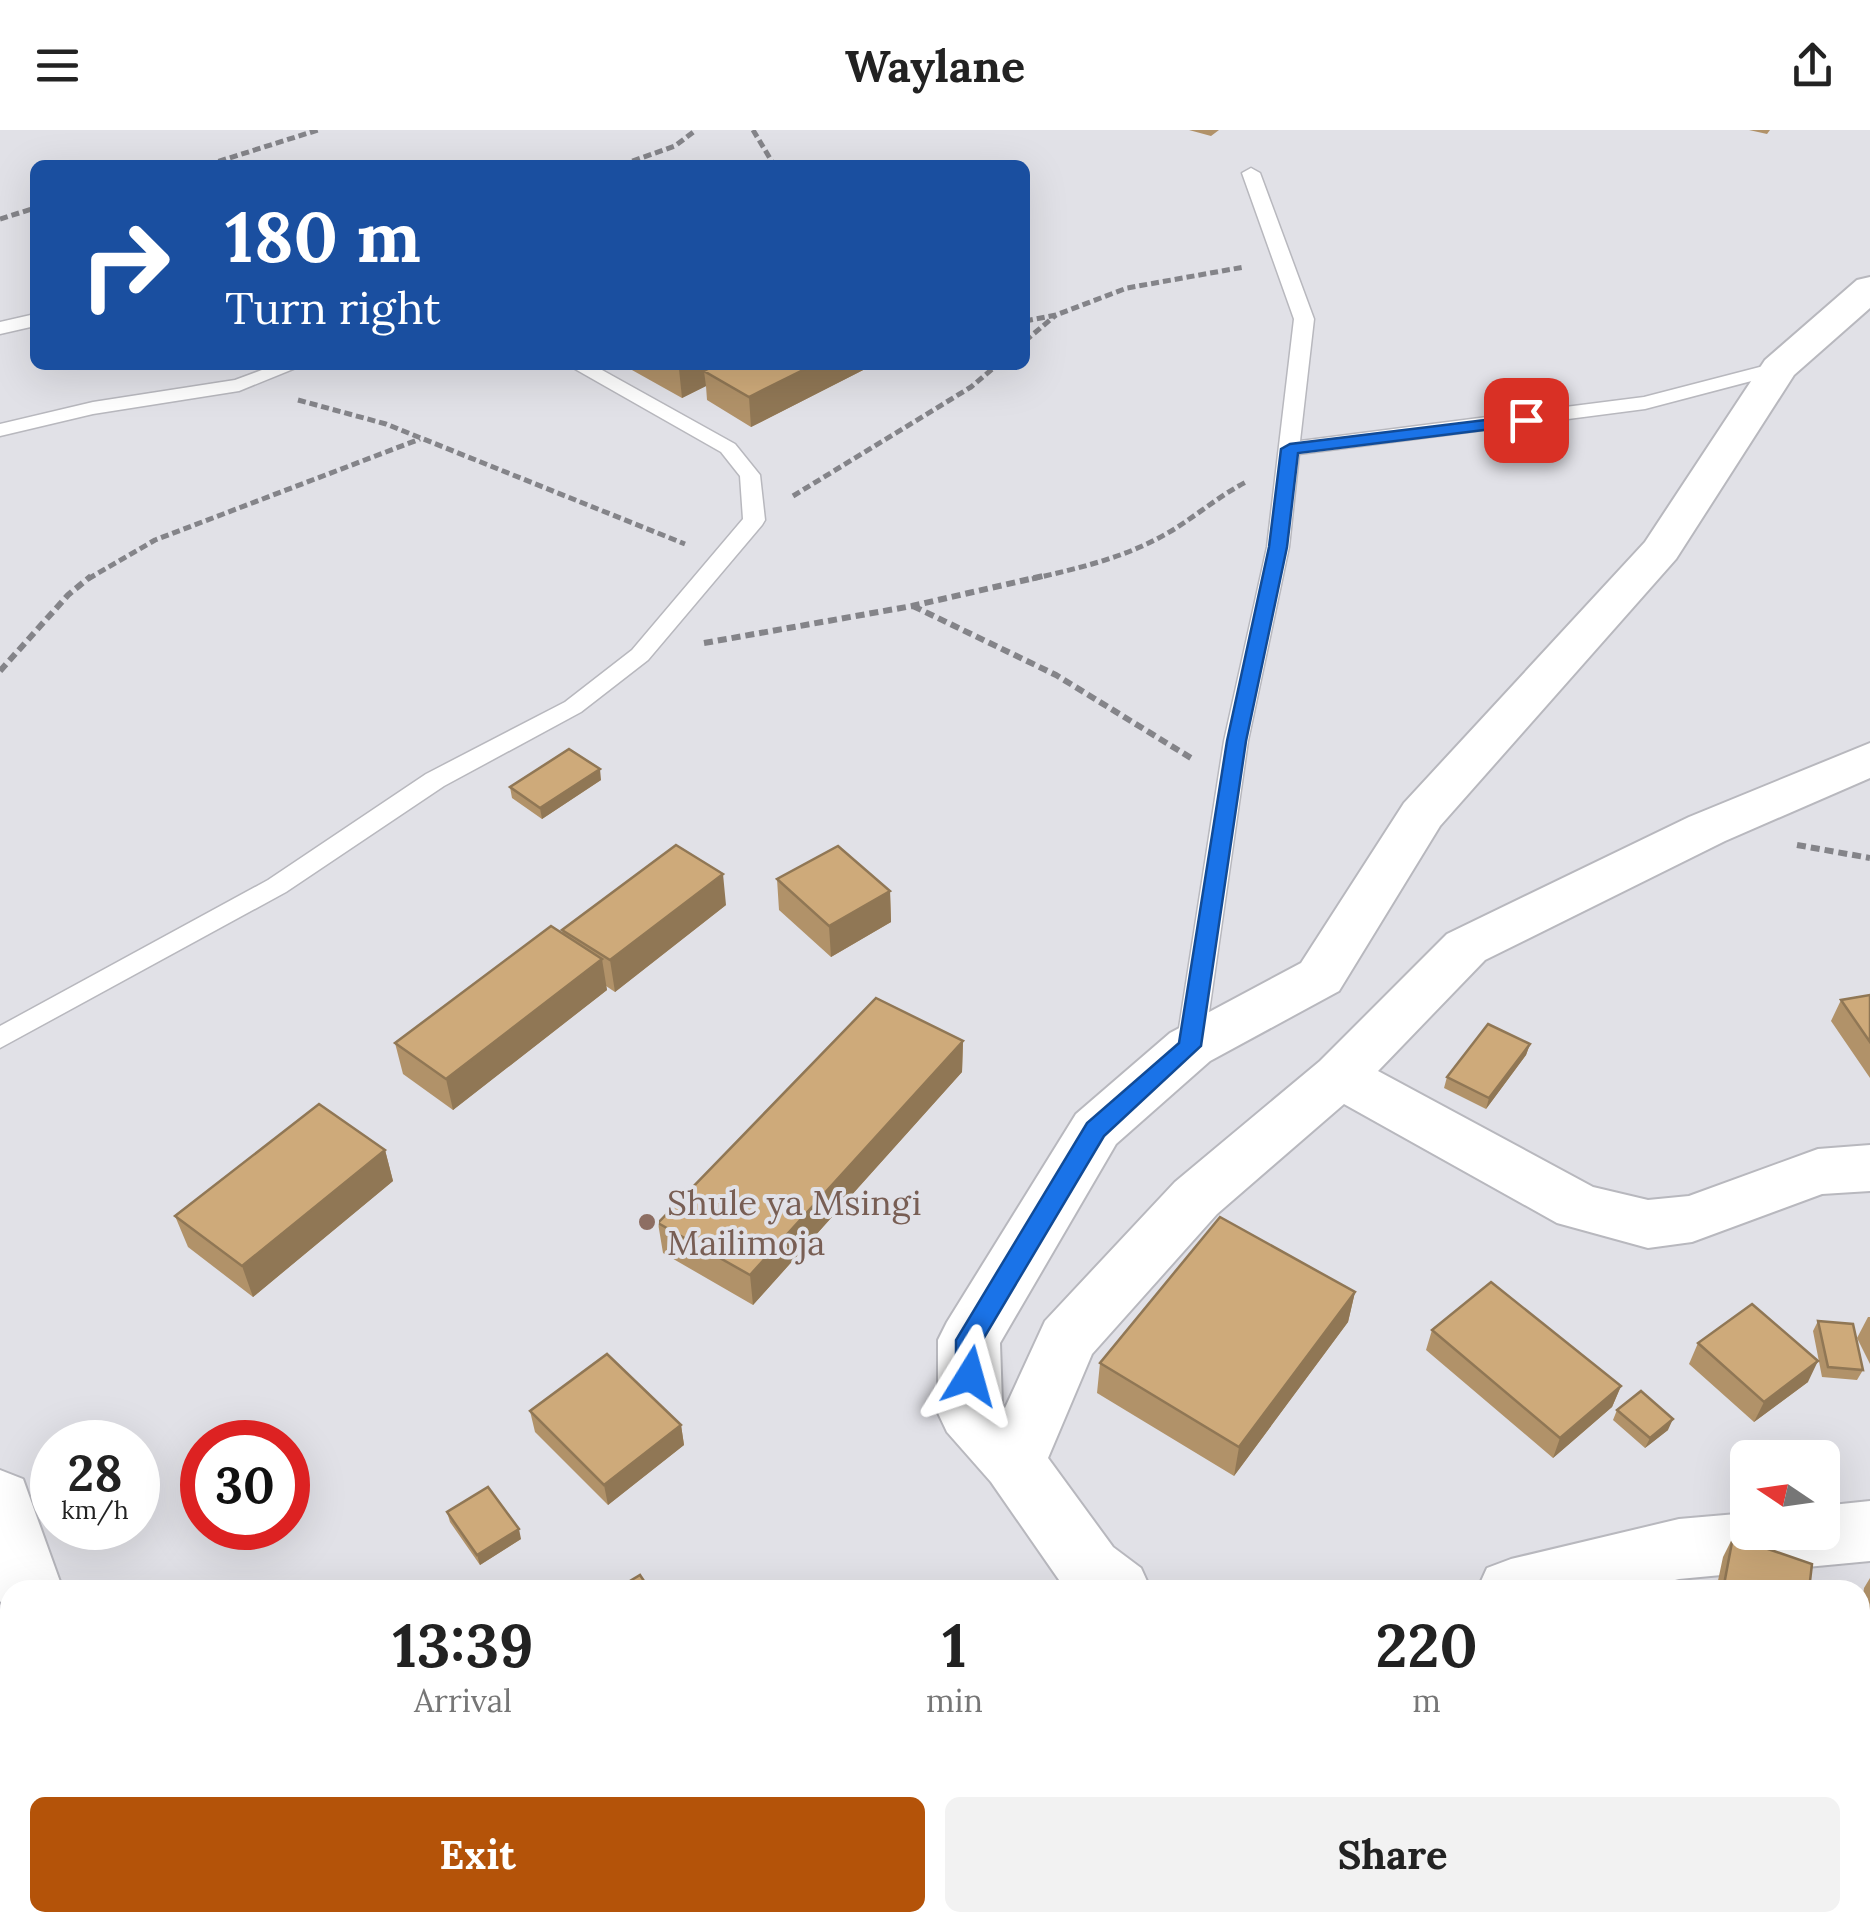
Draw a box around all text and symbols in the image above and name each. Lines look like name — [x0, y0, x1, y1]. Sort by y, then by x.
text: Waylane — [845, 37, 1025, 94]
icon: menu — [30, 38, 85, 93]
icon: share — [1785, 38, 1840, 93]
text: 180 m — [225, 192, 421, 281]
icon: right — [60, 200, 190, 330]
text: Turn right — [225, 279, 441, 336]
pin — [1484, 378, 1569, 463]
icon: arrive — [1499, 393, 1554, 448]
place label: Shule ya Msingi Mailimoja — [667, 1180, 922, 1265]
marker: Shule ya Msingi Mailimoja — [636, 1211, 658, 1233]
position arrow — [918, 1324, 1022, 1428]
speed limit sign: 30 — [180, 1420, 310, 1550]
north arrow — [1730, 1440, 1840, 1550]
map controls — [1730, 1440, 1840, 1550]
text: 28 — [67, 1441, 123, 1505]
text: km/h — [61, 1494, 129, 1526]
text: 13:39 — [392, 1607, 534, 1683]
text: 1 — [942, 1607, 967, 1683]
text: 220 — [1375, 1607, 1478, 1683]
text: Arrival — [414, 1680, 512, 1721]
text: min — [926, 1680, 983, 1721]
text: m — [1412, 1680, 1441, 1721]
button: Exit — [30, 1797, 925, 1912]
button: Share — [945, 1797, 1840, 1912]

